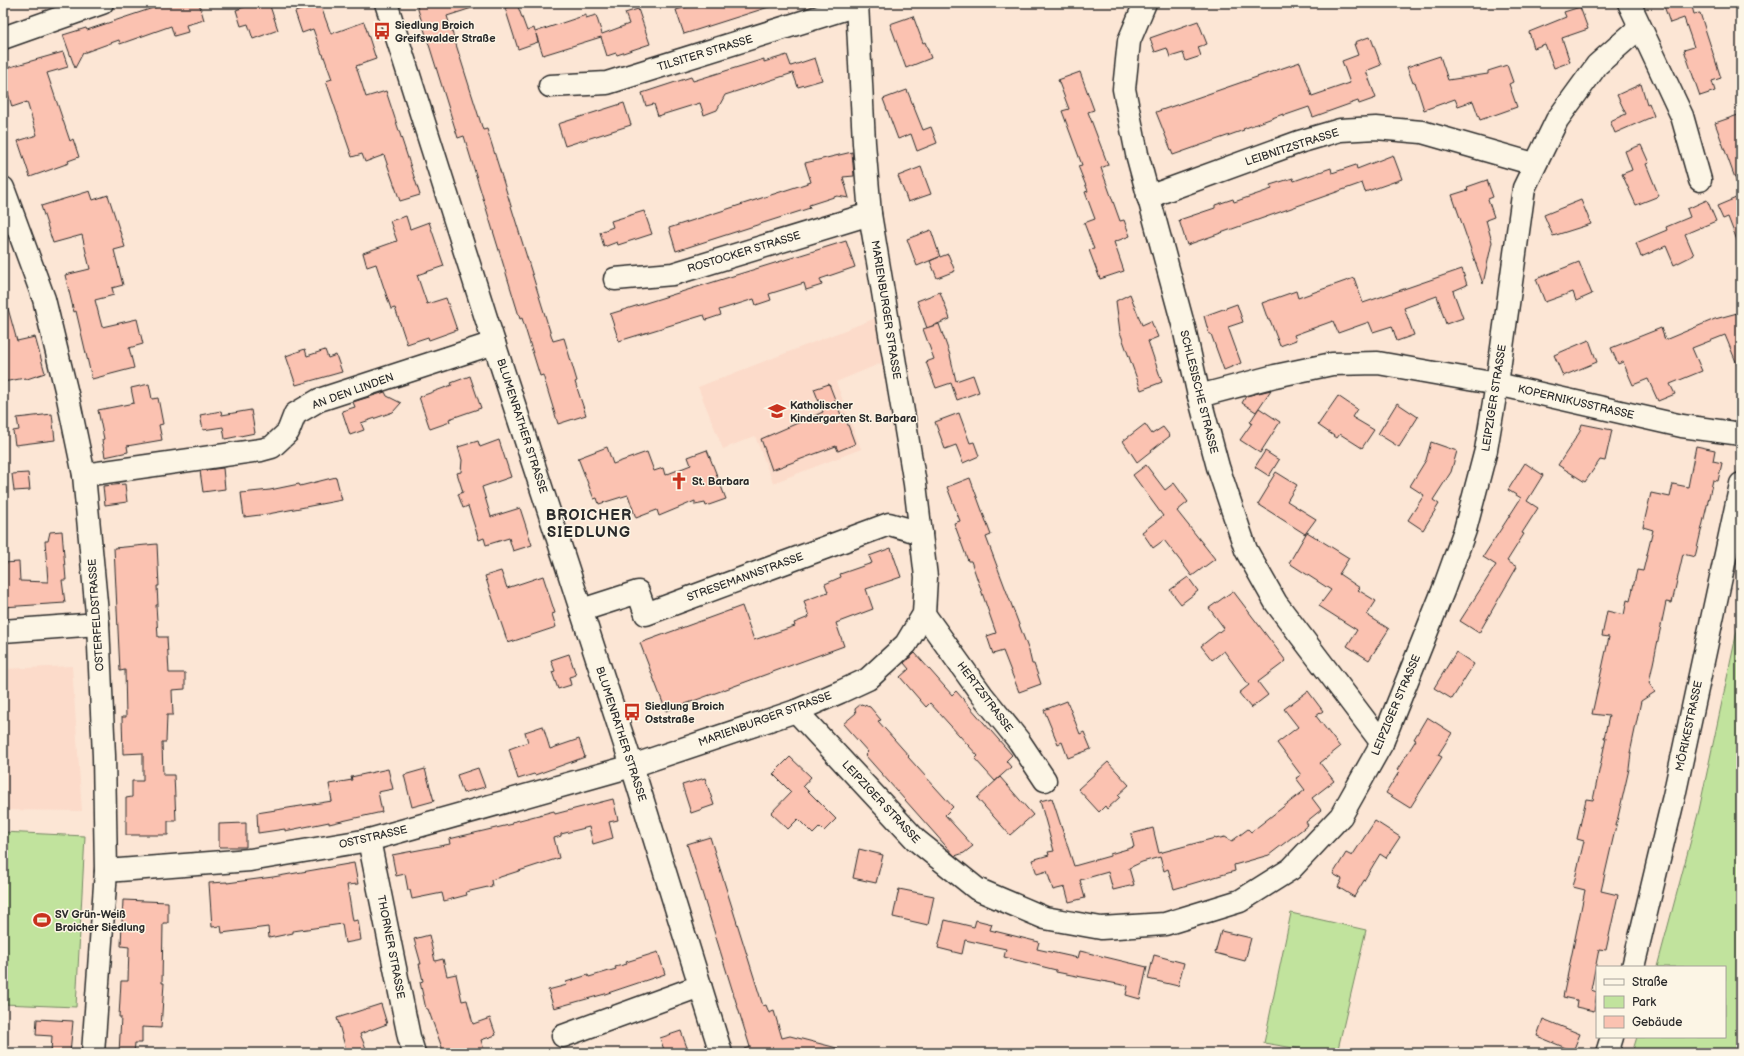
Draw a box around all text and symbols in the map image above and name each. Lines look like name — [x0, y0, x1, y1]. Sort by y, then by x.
place label: Siedlung Broich Greifswalder Straße — [395, 19, 496, 45]
bus stop icon: Siedlung Broich Greifswalder Straße — [372, 21, 392, 41]
street label: TILSITER STRASSE — [656, 32, 754, 74]
street label: LEIBNITZSTRASSE — [1244, 126, 1340, 168]
street label: ROSTOCKER STRASSE — [686, 229, 802, 275]
street label: MARIENBURGER STRASSE — [869, 240, 903, 380]
street label: SCHLESISCHE STRASSE — [1177, 329, 1221, 455]
street label: LEIPZIGER STRASSE — [1479, 344, 1509, 452]
street label: BLUMENRATHER STRASSE — [494, 357, 550, 495]
street label: AN DEN LINDEN — [310, 370, 396, 412]
street label: KOPERNIKUSSTRASSE — [1517, 382, 1635, 422]
place label: Katholischer Kindergarten St. Barbara — [790, 399, 916, 425]
school or university icon: Katholischer Kindergarten St. Barbara — [767, 401, 787, 421]
church icon: St. Barbara — [669, 471, 689, 491]
place label: St. Barbara — [692, 475, 749, 488]
district label: BROICHER SIEDLUNG — [546, 506, 632, 542]
street label: STRESEMANNSTRASSE — [685, 550, 805, 604]
street label: OSTERFELDSTRASSE — [86, 558, 106, 672]
street label: LEIPZIGER STRASSE — [1369, 653, 1423, 757]
street label: HERTZSTRASSE — [954, 659, 1016, 735]
street label: BLUMENRATHER STRASSE — [593, 665, 649, 803]
street label: MÖRIKESTRASSE — [1672, 679, 1705, 772]
street label: MARIENBURGER STRASSE — [697, 689, 833, 749]
place label: Siedlung Broich Oststraße — [645, 700, 724, 726]
bus stop icon: Siedlung Broich Oststraße — [622, 702, 642, 722]
street label: LEIPZIGER STRASSE — [839, 758, 923, 846]
street label: OSTSTRASSE — [338, 823, 408, 851]
street label: THORNER STRASSE — [375, 894, 407, 1000]
place label: SV Grün-Weiß Broicher Siedlung — [55, 908, 145, 934]
sports icon: SV Grün-Weiß Broicher Siedlung — [32, 910, 52, 930]
legend — [1596, 966, 1726, 1038]
text: Straße — [1632, 975, 1668, 990]
text: Park — [1632, 995, 1656, 1010]
text: Gebäude — [1632, 1015, 1682, 1030]

